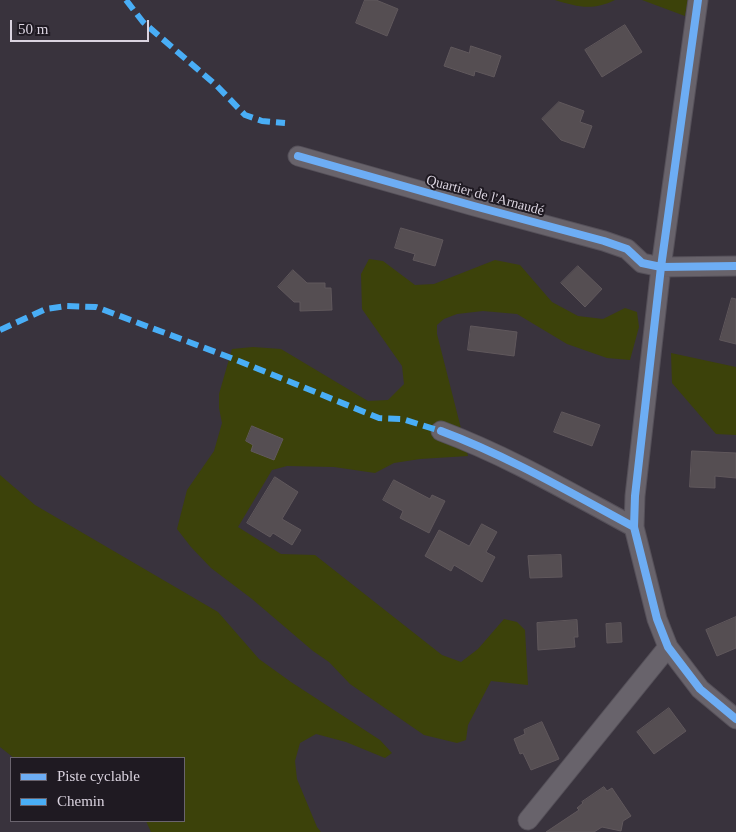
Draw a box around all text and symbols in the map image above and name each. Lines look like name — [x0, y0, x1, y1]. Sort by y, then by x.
scale bar — [12, 10, 151, 42]
text: 50 m — [18, 21, 48, 37]
street label: Quartier de l'Arnaudé — [424, 172, 546, 220]
legend — [10, 757, 185, 822]
text: Piste cyclable — [57, 768, 140, 784]
text: Chemin — [57, 793, 105, 809]

